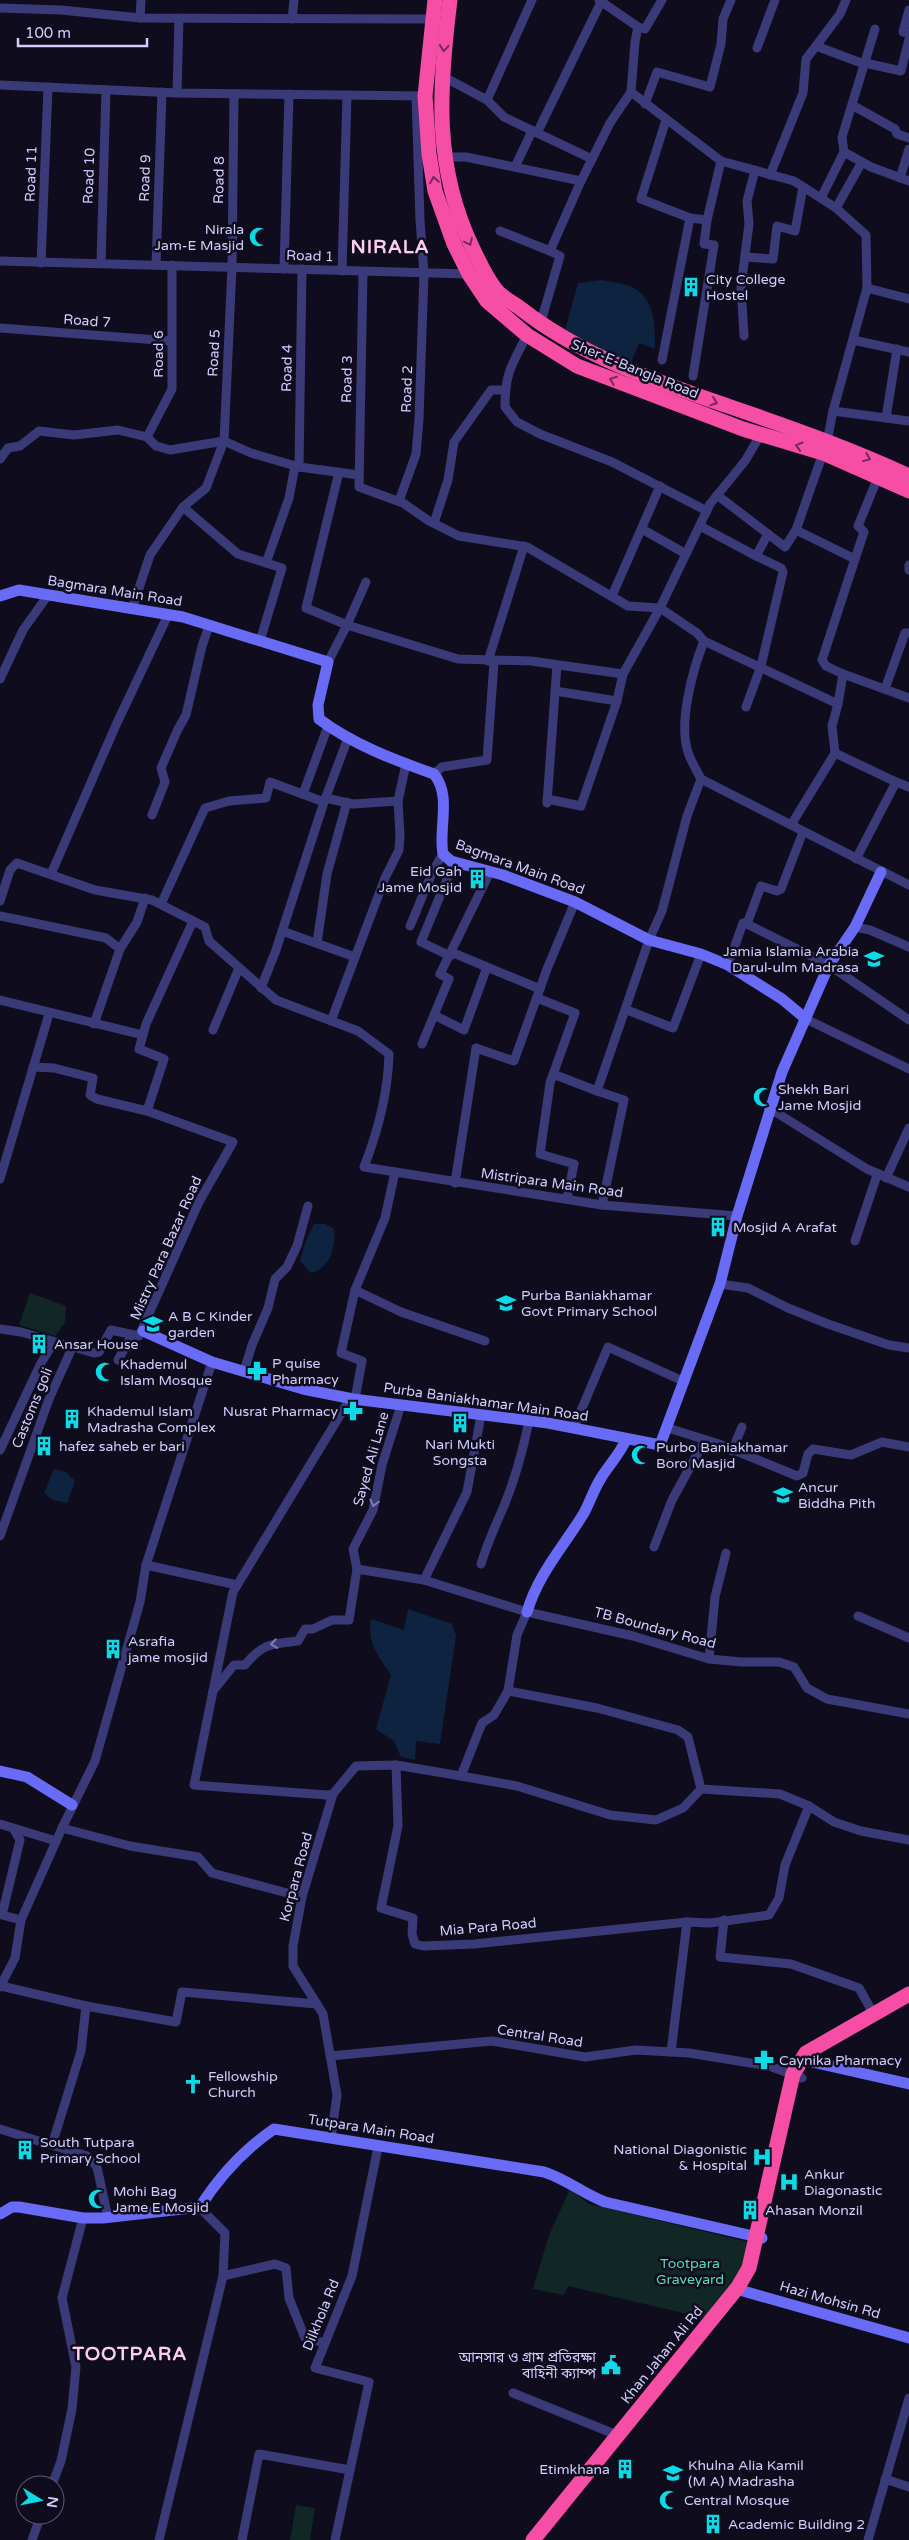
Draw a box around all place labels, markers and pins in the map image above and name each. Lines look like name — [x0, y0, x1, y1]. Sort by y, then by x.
place label: Nirala Jam-E Masjid — [154, 221, 244, 254]
mosque icon: Nirala Jam-E Masjid — [248, 226, 270, 248]
place label: City College Hostel — [706, 271, 785, 304]
building icon: City College Hostel — [680, 276, 702, 298]
place label: Eid Gah Jame Mosjid — [379, 863, 462, 896]
building icon: Eid Gah Jame Mosjid — [466, 868, 488, 890]
place label: Jamia Islamia Arabia Darul-ulm Madrasa — [723, 943, 859, 976]
school or university icon: Jamia Islamia Arabia Darul-ulm Madrasa — [863, 948, 885, 970]
place label: Shekh Bari Jame Mosjid — [778, 1081, 861, 1114]
mosque icon: Shekh Bari Jame Mosjid — [752, 1086, 774, 1108]
building icon: Mosjid A Arafat — [707, 1216, 729, 1238]
place label: Mosjid A Arafat — [733, 1219, 837, 1236]
place label: Purba Baniakhamar Govt Primary School — [521, 1287, 657, 1320]
school or university icon: Purba Baniakhamar Govt Primary School — [495, 1292, 517, 1314]
place label: A B C Kinder garden — [168, 1308, 253, 1341]
school or university icon: A B C Kinder garden — [142, 1313, 164, 1335]
building icon: Ansar House — [28, 1333, 50, 1355]
place label: Ansar House — [54, 1336, 139, 1353]
place label: P quise Pharmacy — [272, 1355, 339, 1388]
place label: Khademul Islam Mosque — [120, 1356, 212, 1389]
pharmacy icon: P quise Pharmacy — [246, 1360, 268, 1382]
mosque icon: Khademul Islam Mosque — [94, 1361, 116, 1383]
pharmacy icon: Nusrat Pharmacy — [342, 1400, 364, 1422]
place label: Khademul Islam Madrasha Complex — [87, 1403, 216, 1436]
place label: Nusrat Pharmacy — [223, 1403, 338, 1420]
building icon: Khademul Islam Madrasha Complex — [61, 1408, 83, 1430]
building icon: Nari Mukti Songsta — [449, 1412, 471, 1434]
building icon: hafez saheb er bari — [33, 1435, 55, 1457]
place label: Nari Mukti Songsta — [425, 1436, 495, 1469]
place label: hafez saheb er bari — [59, 1438, 185, 1455]
place label: Purbo Baniakhamar Boro Masjid — [656, 1439, 788, 1472]
mosque icon: Purbo Baniakhamar Boro Masjid — [630, 1444, 652, 1466]
place label: Ancur Biddha Pith — [798, 1479, 875, 1512]
school or university icon: Ancur Biddha Pith — [772, 1484, 794, 1506]
place label: Asrafia jame mosjid — [127, 1633, 208, 1666]
building icon: Asrafia jame mosjid — [102, 1638, 124, 1660]
pharmacy icon: Caynika Pharmacy — [753, 2049, 775, 2071]
place label: Caynika Pharmacy — [779, 2052, 902, 2069]
place label: Fellowship Church — [208, 2068, 278, 2101]
church icon: Fellowship Church — [182, 2073, 204, 2095]
place label: South Tutpara Primary School — [40, 2134, 141, 2167]
building icon: South Tutpara Primary School — [14, 2139, 36, 2161]
place label: National Diagonistic & Hospital — [613, 2141, 747, 2174]
hospital icon: National Diagonistic & Hospital — [751, 2146, 773, 2168]
place label: Ankur Diagonastic — [804, 2166, 882, 2199]
hospital icon: Ankur Diagonastic — [778, 2171, 800, 2193]
place label: Mohi Bag Jame E Mosjid — [113, 2183, 209, 2216]
mosque icon: Mohi Bag Jame E Mosjid — [87, 2188, 109, 2210]
building icon: Ahasan Monzil — [739, 2199, 761, 2221]
place label: Ahasan Monzil — [765, 2202, 863, 2219]
place label: আনসার ও গ্রাম প্রতিরক্ষা বাহিনী ক্যাম্প — [458, 2349, 597, 2382]
public building icon: আনসার ও গ্রাম প্রতিরক্ষা বাহিনী ক্যাম্প — [600, 2354, 622, 2376]
place label: Khulna Alia Kamil (M A) Madrasha — [688, 2457, 804, 2490]
building icon: Etimkhana — [614, 2458, 636, 2480]
place label: Etimkhana — [539, 2461, 610, 2478]
school or university icon: Khulna Alia Kamil (M A) Madrasha — [662, 2462, 684, 2484]
mosque icon: Central Mosque — [658, 2489, 680, 2511]
place label: Central Mosque — [684, 2492, 789, 2509]
building icon: Academic Building 2 — [702, 2513, 724, 2535]
place label: Academic Building 2 — [728, 2516, 865, 2533]

